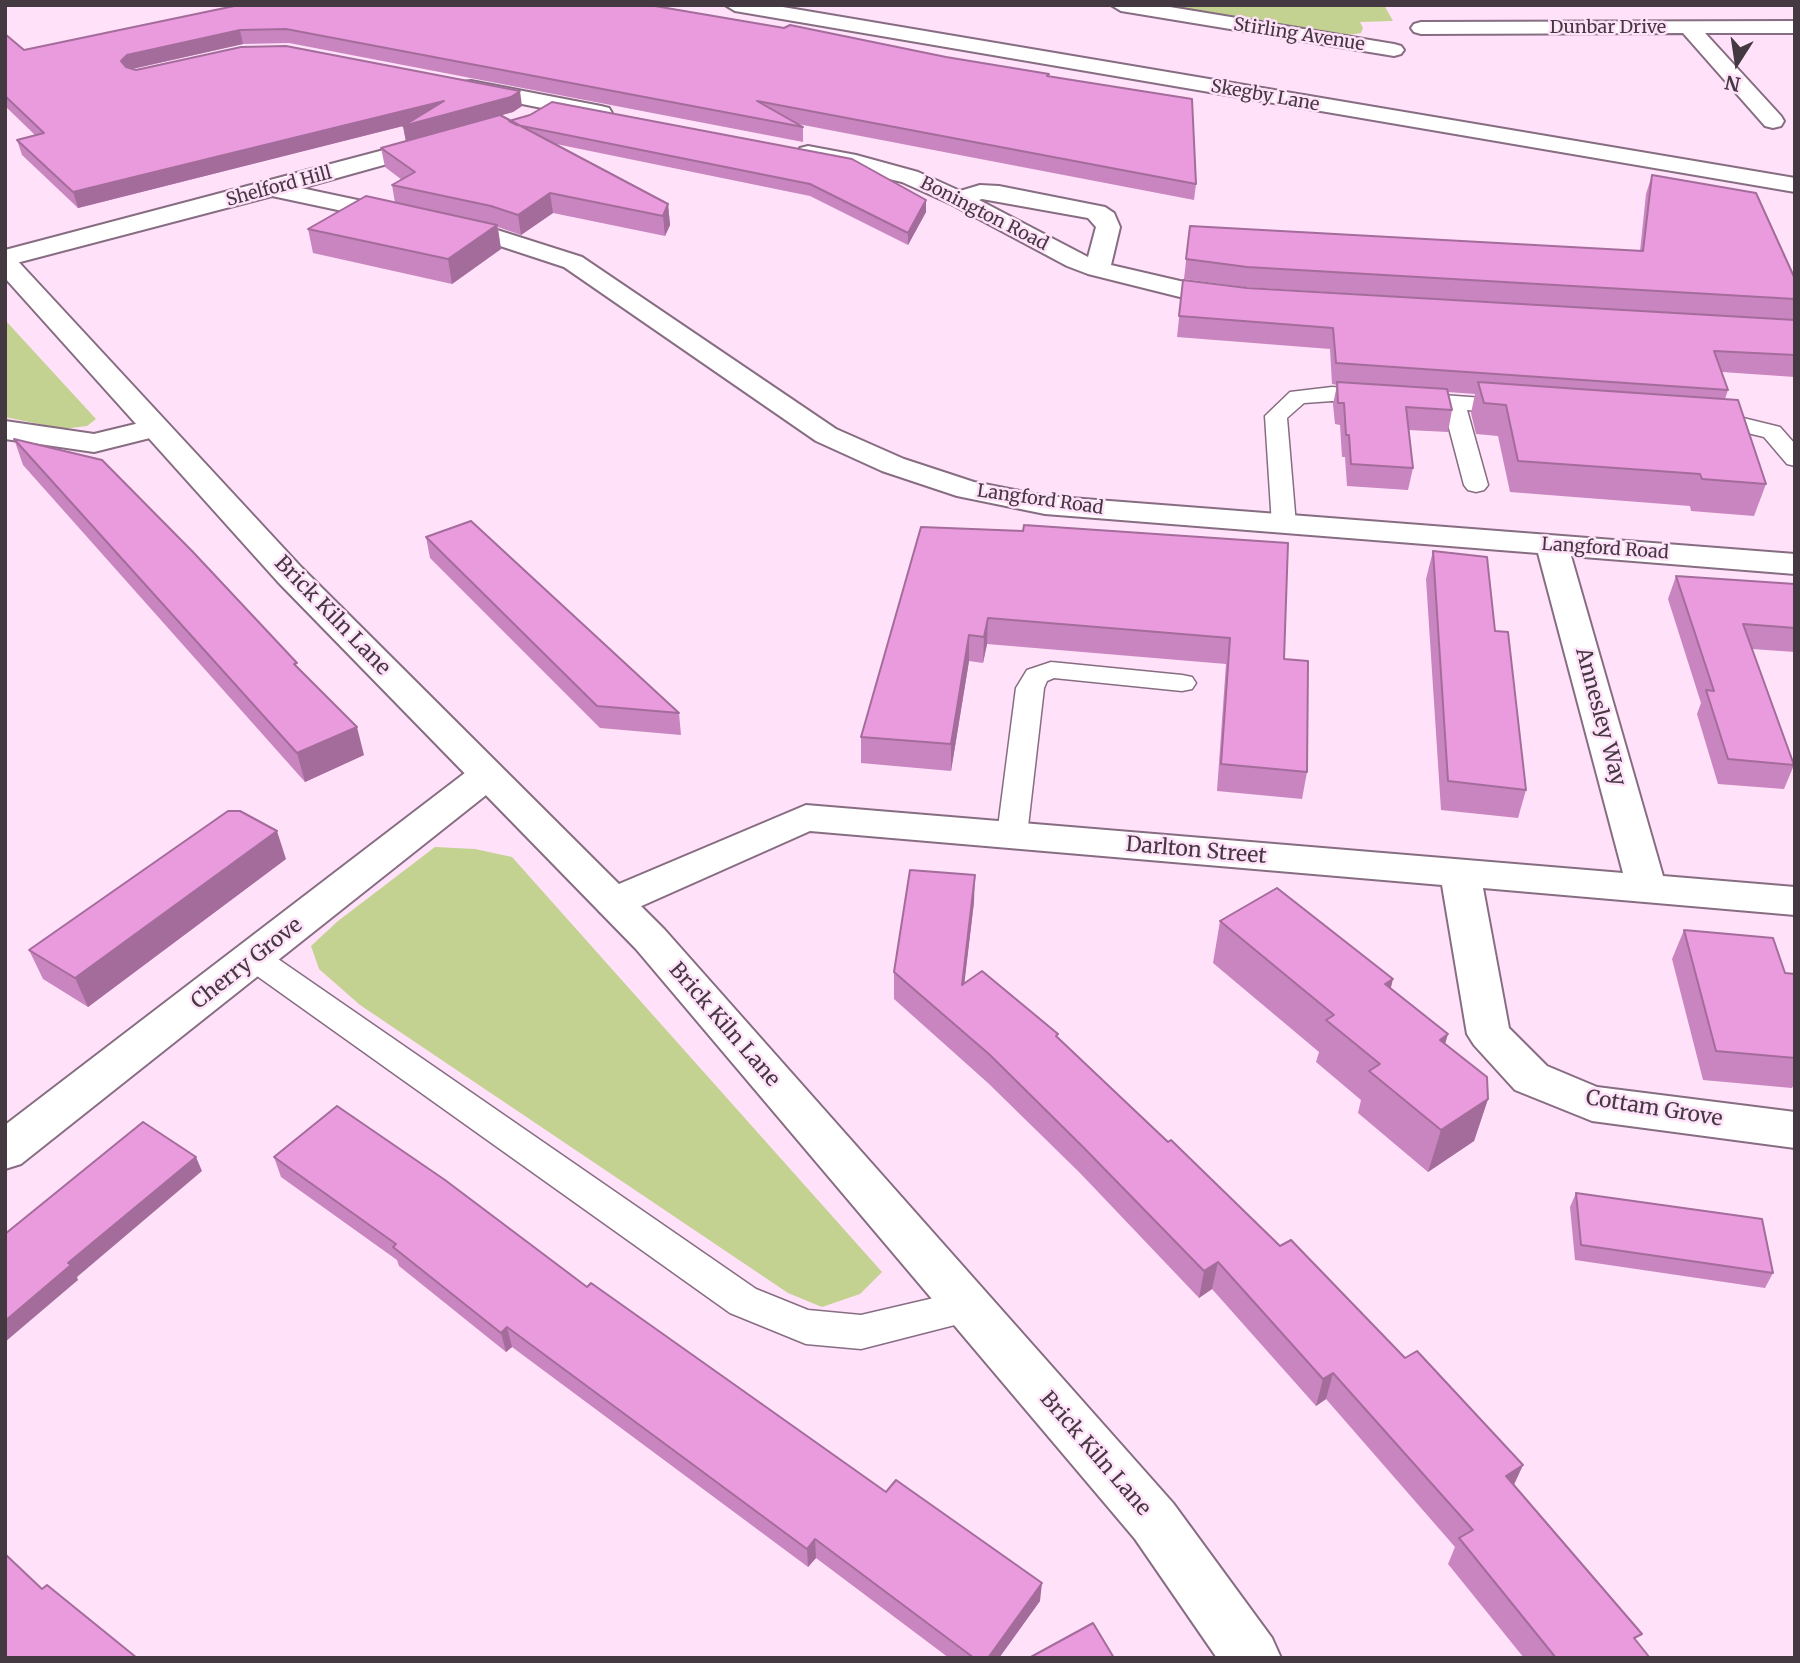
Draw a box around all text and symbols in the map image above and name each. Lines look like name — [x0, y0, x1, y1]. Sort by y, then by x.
street label: Stirling Avenue — [1232, 14, 1366, 56]
street label: Dunbar Drive — [1550, 17, 1666, 39]
north arrow — [1702, 28, 1772, 98]
text: N — [1723, 70, 1742, 97]
street label: Skegby Lane — [1209, 76, 1321, 116]
street label: Shelford Hill — [224, 163, 334, 211]
street label: Bonington Road — [916, 172, 1052, 256]
street label: Langford Road — [975, 480, 1105, 520]
street label: Langford Road — [1541, 534, 1669, 564]
street label: Brick Kiln Lane — [269, 551, 395, 681]
street label: Annesley Way — [1569, 645, 1631, 789]
street label: Darlton Street — [1125, 832, 1267, 870]
street label: Cherry Grove — [187, 913, 307, 1015]
street label: Brick Kiln Lane — [663, 958, 785, 1092]
street label: Cottam Grove — [1584, 1086, 1724, 1132]
street label: Brick Kiln Lane — [1034, 1387, 1156, 1521]

